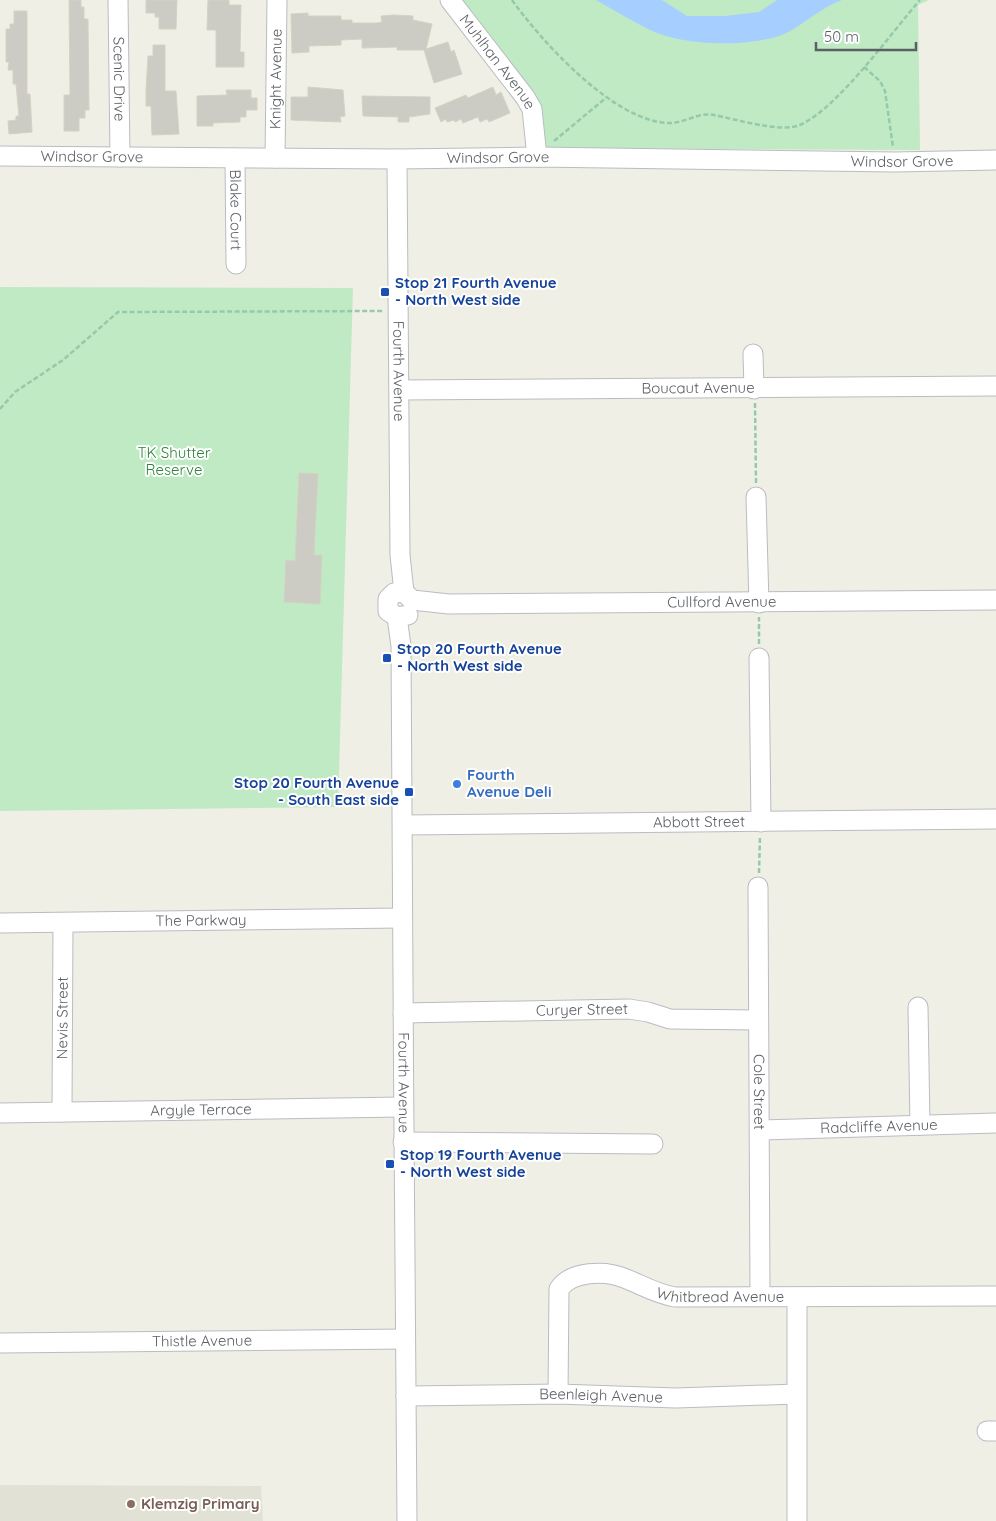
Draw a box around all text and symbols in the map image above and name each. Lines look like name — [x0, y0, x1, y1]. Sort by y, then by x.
street label: Muhlhan Avenue — [456, 10, 540, 113]
scale bar — [816, 20, 916, 52]
text: 50 m — [824, 27, 859, 46]
street label: Knight Avenue — [265, 29, 286, 129]
street label: Scenic Drive — [109, 37, 130, 121]
street label: Windsor Grove — [41, 146, 143, 166]
street label: Windsor Grove — [446, 147, 549, 167]
street label: Windsor Grove — [850, 151, 953, 171]
street label: Blake Court — [226, 169, 246, 251]
place label: Stop 21 Fourth Avenue - North West side — [395, 273, 557, 309]
marker: Stop 21 Fourth Avenue - North West side — [379, 286, 391, 298]
street label: Fourth Avenue — [389, 321, 409, 421]
street label: Boucaut Avenue — [641, 378, 755, 397]
park label: TK Shutter Reserve — [137, 443, 211, 479]
street label: Cullford Avenue — [667, 592, 776, 611]
place label: Stop 20 Fourth Avenue - North West side — [397, 639, 562, 675]
marker: Stop 20 Fourth Avenue - North West side — [381, 652, 393, 664]
place label: Fourth Avenue Deli — [467, 765, 551, 801]
place label: Stop 20 Fourth Avenue - South East side — [234, 773, 399, 809]
marker: Fourth Avenue Deli — [451, 778, 463, 790]
marker: Stop 20 Fourth Avenue - South East side — [403, 786, 415, 798]
street label: Abbott Street — [653, 812, 745, 831]
street label: The Parkway — [155, 910, 247, 930]
street label: Nevis Street — [52, 977, 72, 1059]
street label: Curyer Street — [536, 999, 628, 1020]
street label: Fourth Avenue — [394, 1032, 414, 1133]
street label: Cole Street — [750, 1054, 769, 1130]
street label: Argyle Terrace — [150, 1099, 252, 1120]
street label: Radcliffe Avenue — [820, 1115, 938, 1137]
place label: Stop 19 Fourth Avenue - North West side — [400, 1145, 562, 1181]
marker: Stop 19 Fourth Avenue - North West side — [384, 1158, 396, 1170]
street label: Whitbread Avenue — [654, 1283, 784, 1307]
street label: Thistle Avenue — [152, 1331, 252, 1350]
street label: Beenleigh Avenue — [539, 1384, 663, 1407]
place label: Klemzig Primary — [141, 1494, 260, 1513]
marker: Klemzig Primary — [125, 1498, 137, 1510]

